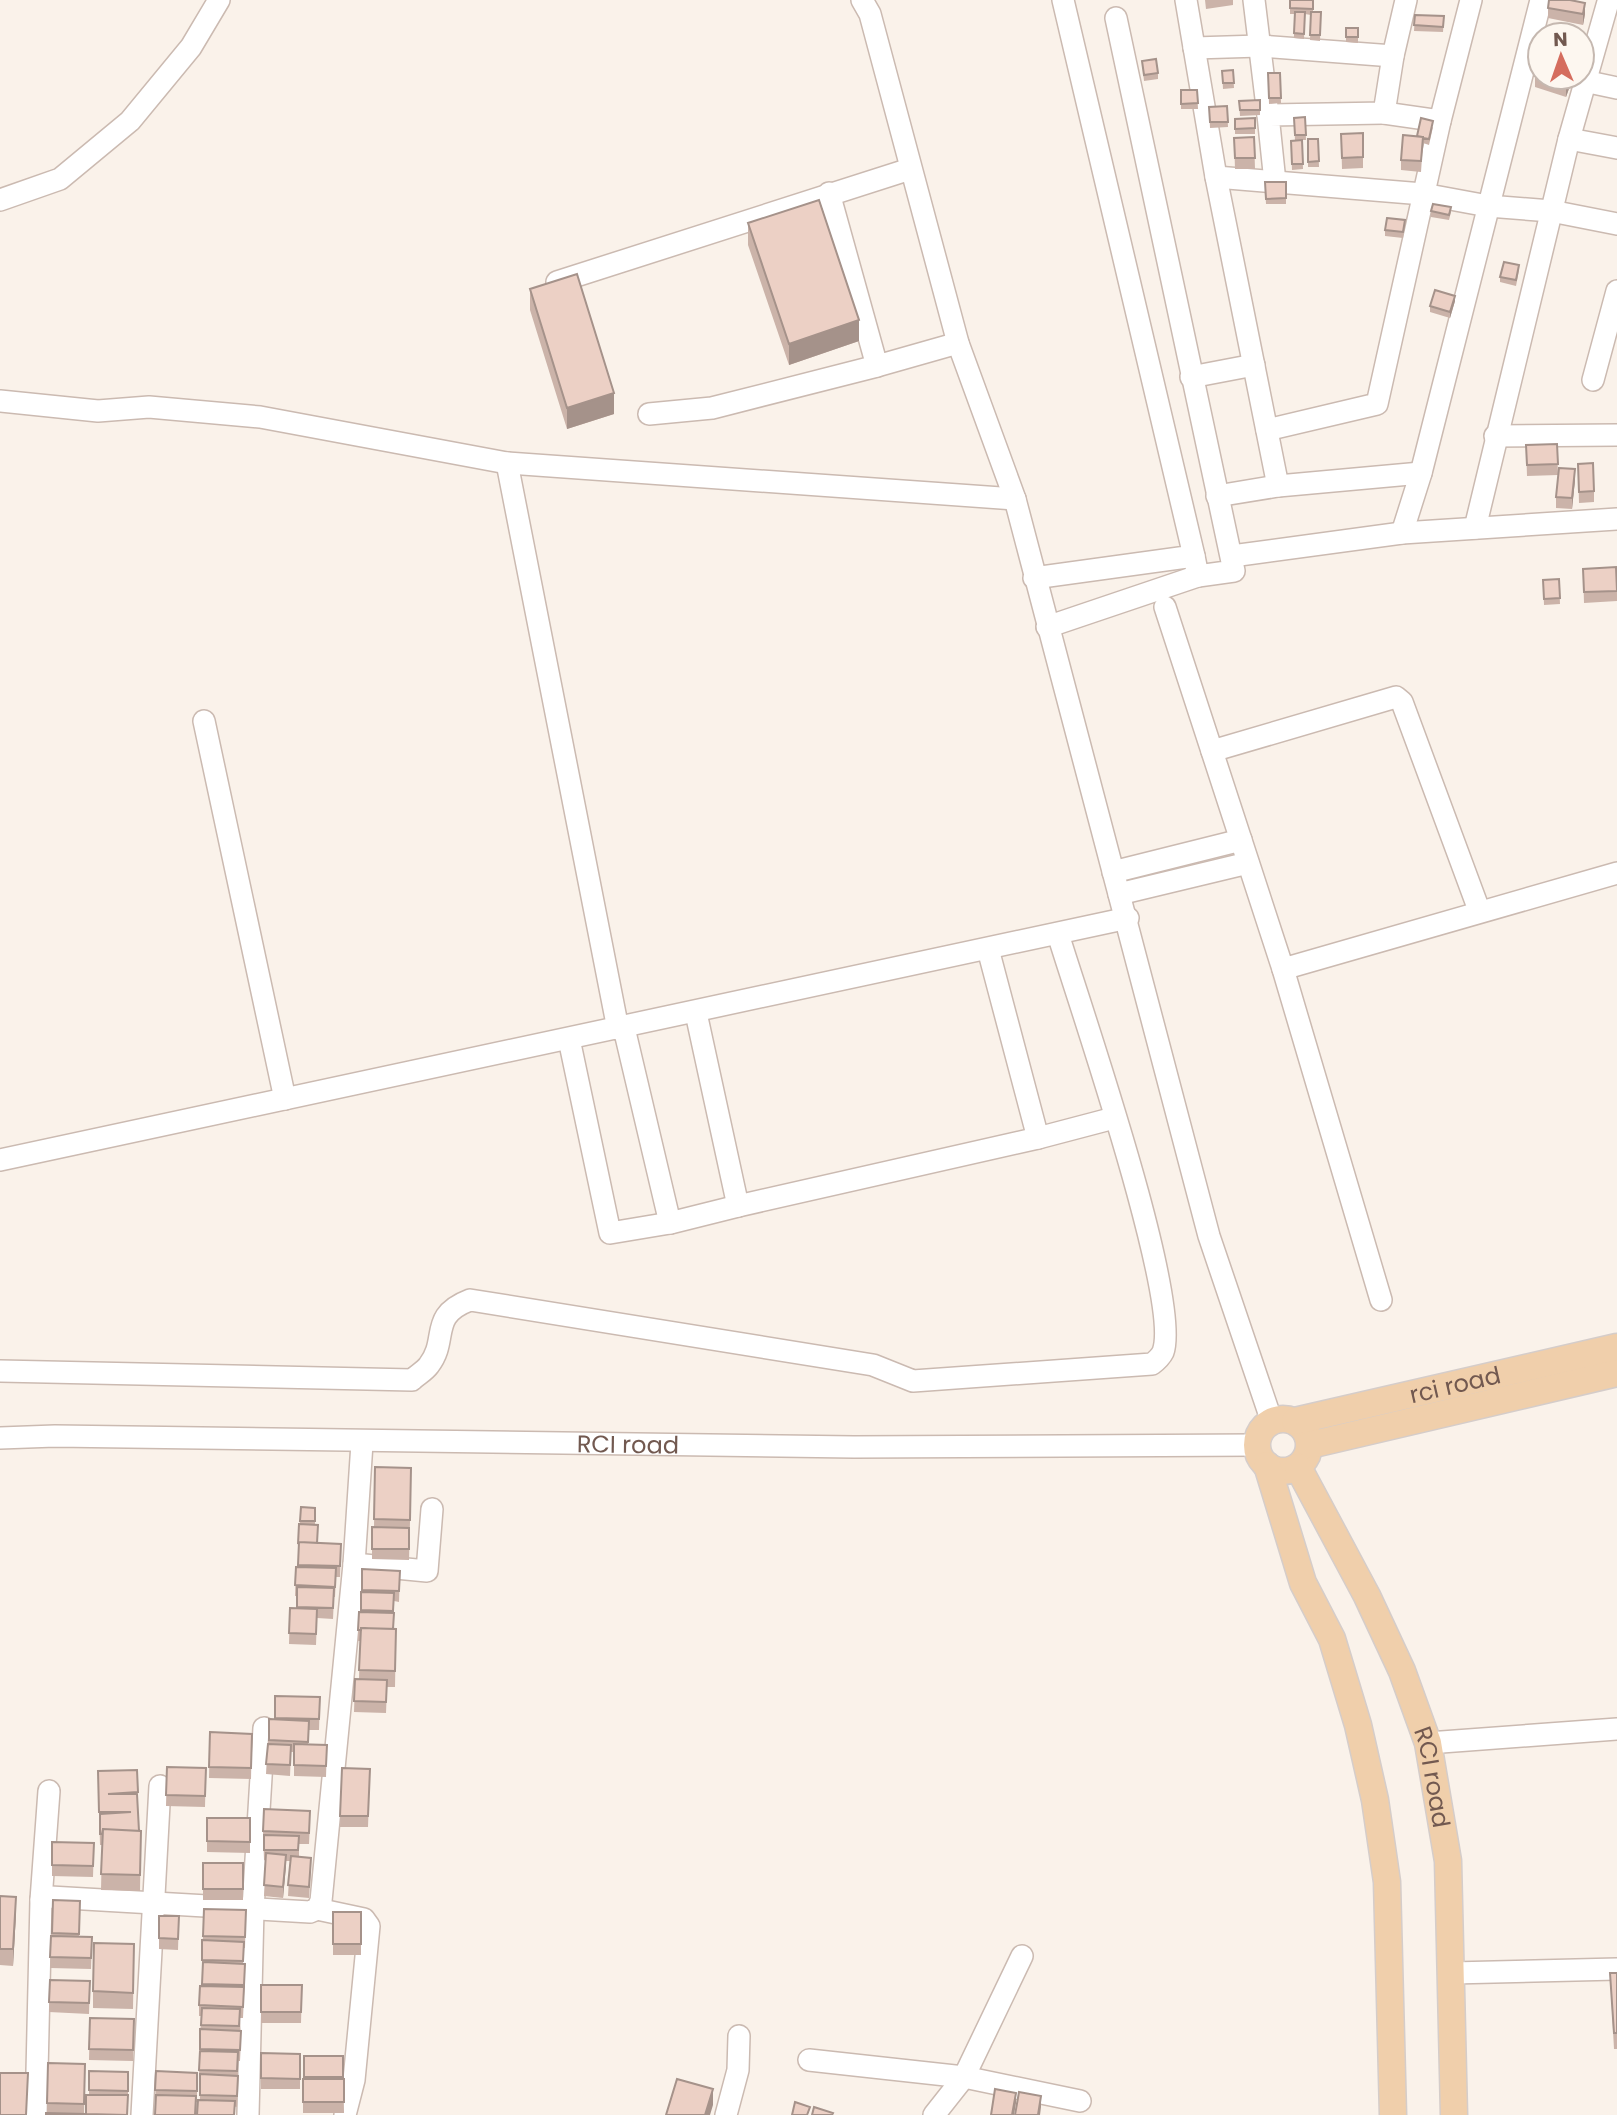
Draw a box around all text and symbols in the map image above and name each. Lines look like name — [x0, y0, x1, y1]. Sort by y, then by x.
north arrow — [1526, 21, 1596, 91]
text: N — [1553, 26, 1568, 53]
street label: rci road — [1406, 1358, 1504, 1411]
street label: RCI road — [577, 1427, 679, 1461]
street label: RCI road — [1407, 1722, 1459, 1830]

